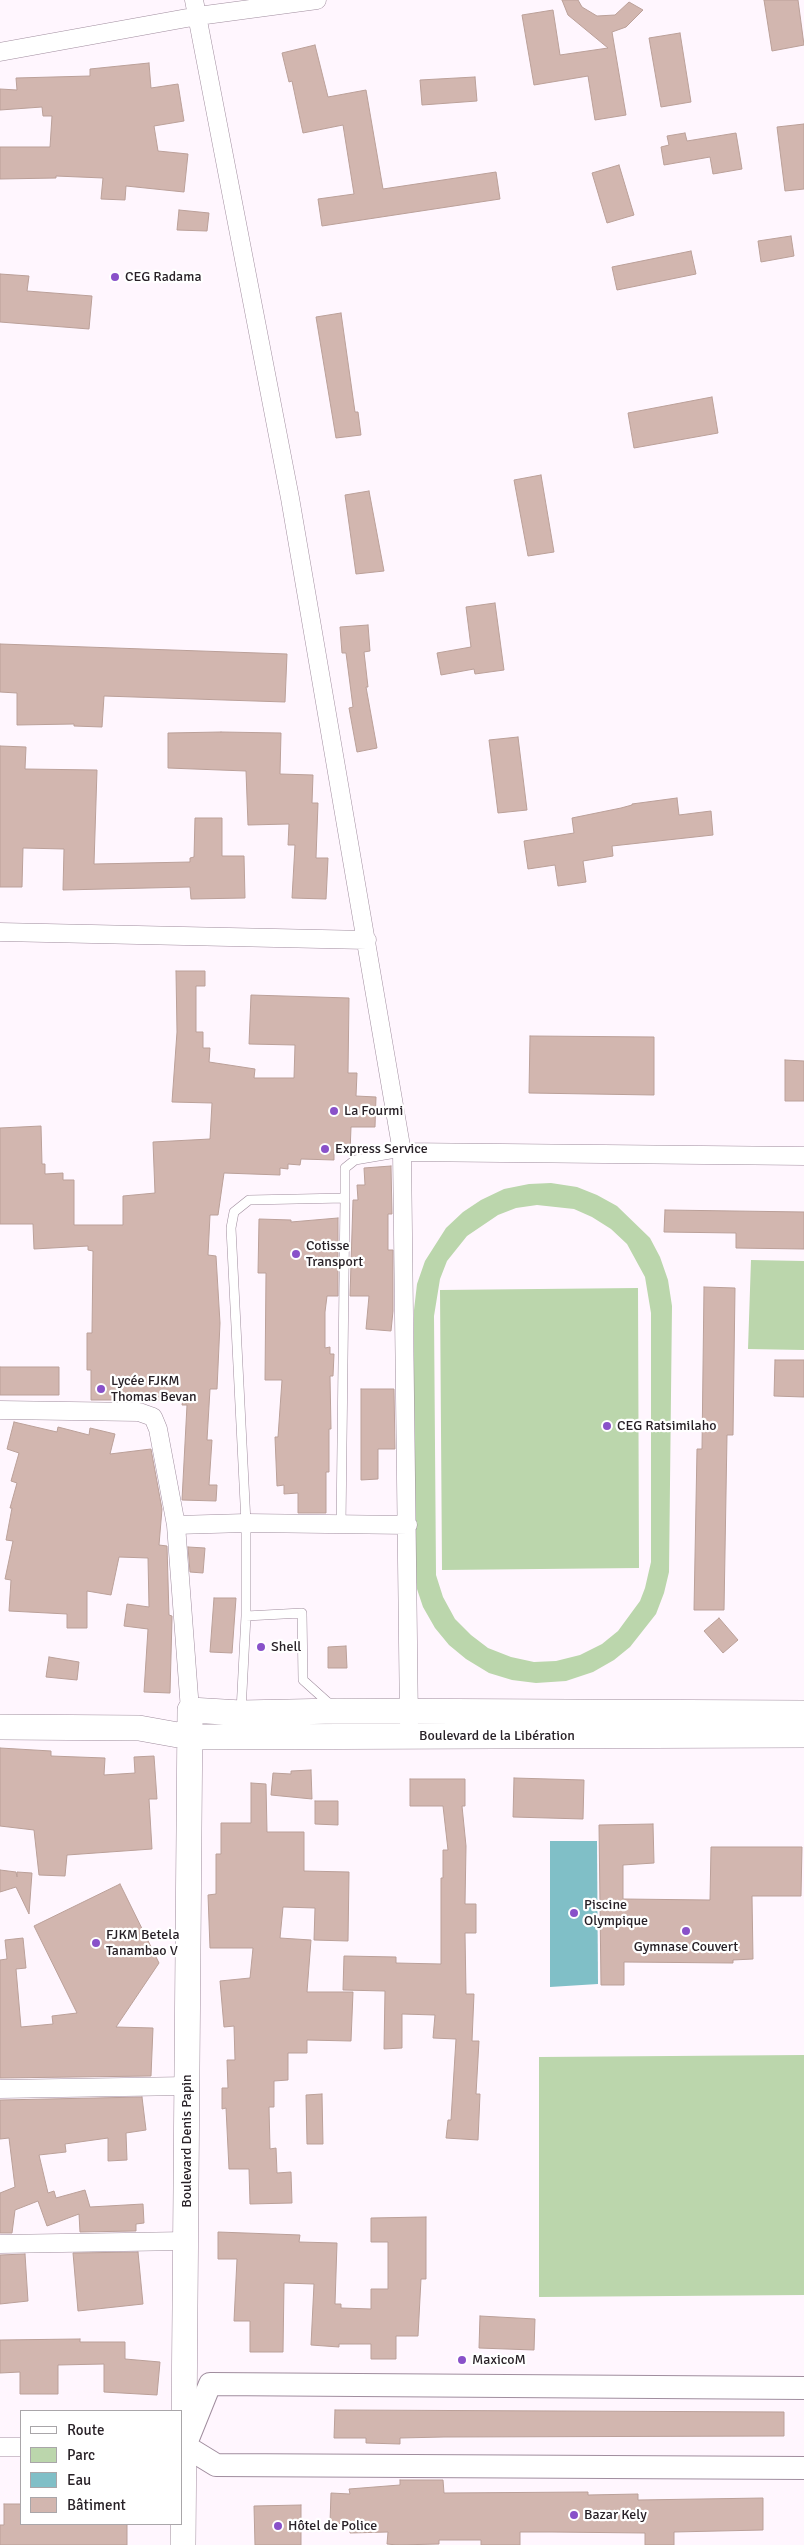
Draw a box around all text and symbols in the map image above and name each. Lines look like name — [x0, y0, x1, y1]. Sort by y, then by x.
place label: CEG Radama — [125, 269, 201, 285]
marker: CEG Radama — [109, 271, 121, 283]
place label: La Fourmi — [344, 1103, 403, 1119]
marker: La Fourmi — [328, 1105, 340, 1117]
place label: Express Service — [335, 1141, 428, 1157]
marker: Express Service — [319, 1143, 331, 1155]
place label: Cotisse Transport — [306, 1238, 363, 1270]
marker: Cotisse Transport — [290, 1248, 302, 1260]
place label: Lycée FJKM Thomas Bevan — [111, 1373, 197, 1405]
marker: Lycée FJKM Thomas Bevan — [95, 1383, 107, 1395]
place label: CEG Ratsimilaho — [617, 1418, 717, 1434]
marker: CEG Ratsimilaho — [601, 1420, 613, 1432]
place label: Shell — [271, 1639, 301, 1655]
marker: Shell — [255, 1641, 267, 1653]
street label: Boulevard de la Libération — [419, 1728, 575, 1744]
place label: Piscine Olympique — [584, 1897, 648, 1930]
marker: Piscine Olympique — [568, 1907, 580, 1919]
marker: Gymnase Couvert — [680, 1925, 692, 1937]
place label: FJKM Betela Tanambao V — [106, 1927, 180, 1960]
marker: FJKM Betela Tanambao V — [90, 1937, 102, 1949]
place label: Gymnase Couvert — [634, 1939, 738, 1955]
street label: Boulevard Denis Papin — [179, 2074, 195, 2208]
place label: MaxicoM — [472, 2352, 526, 2368]
marker: MaxicoM — [456, 2354, 468, 2366]
legend — [20, 2410, 182, 2525]
text: Route — [67, 2421, 104, 2439]
text: Parc — [67, 2446, 95, 2464]
text: Eau — [67, 2471, 91, 2489]
text: Bâtiment — [67, 2496, 126, 2514]
place label: Bazar Kely — [584, 2507, 647, 2523]
marker: Bazar Kely — [568, 2509, 580, 2521]
place label: Hôtel de Police — [288, 2518, 377, 2534]
marker: Hôtel de Police — [272, 2520, 284, 2532]

